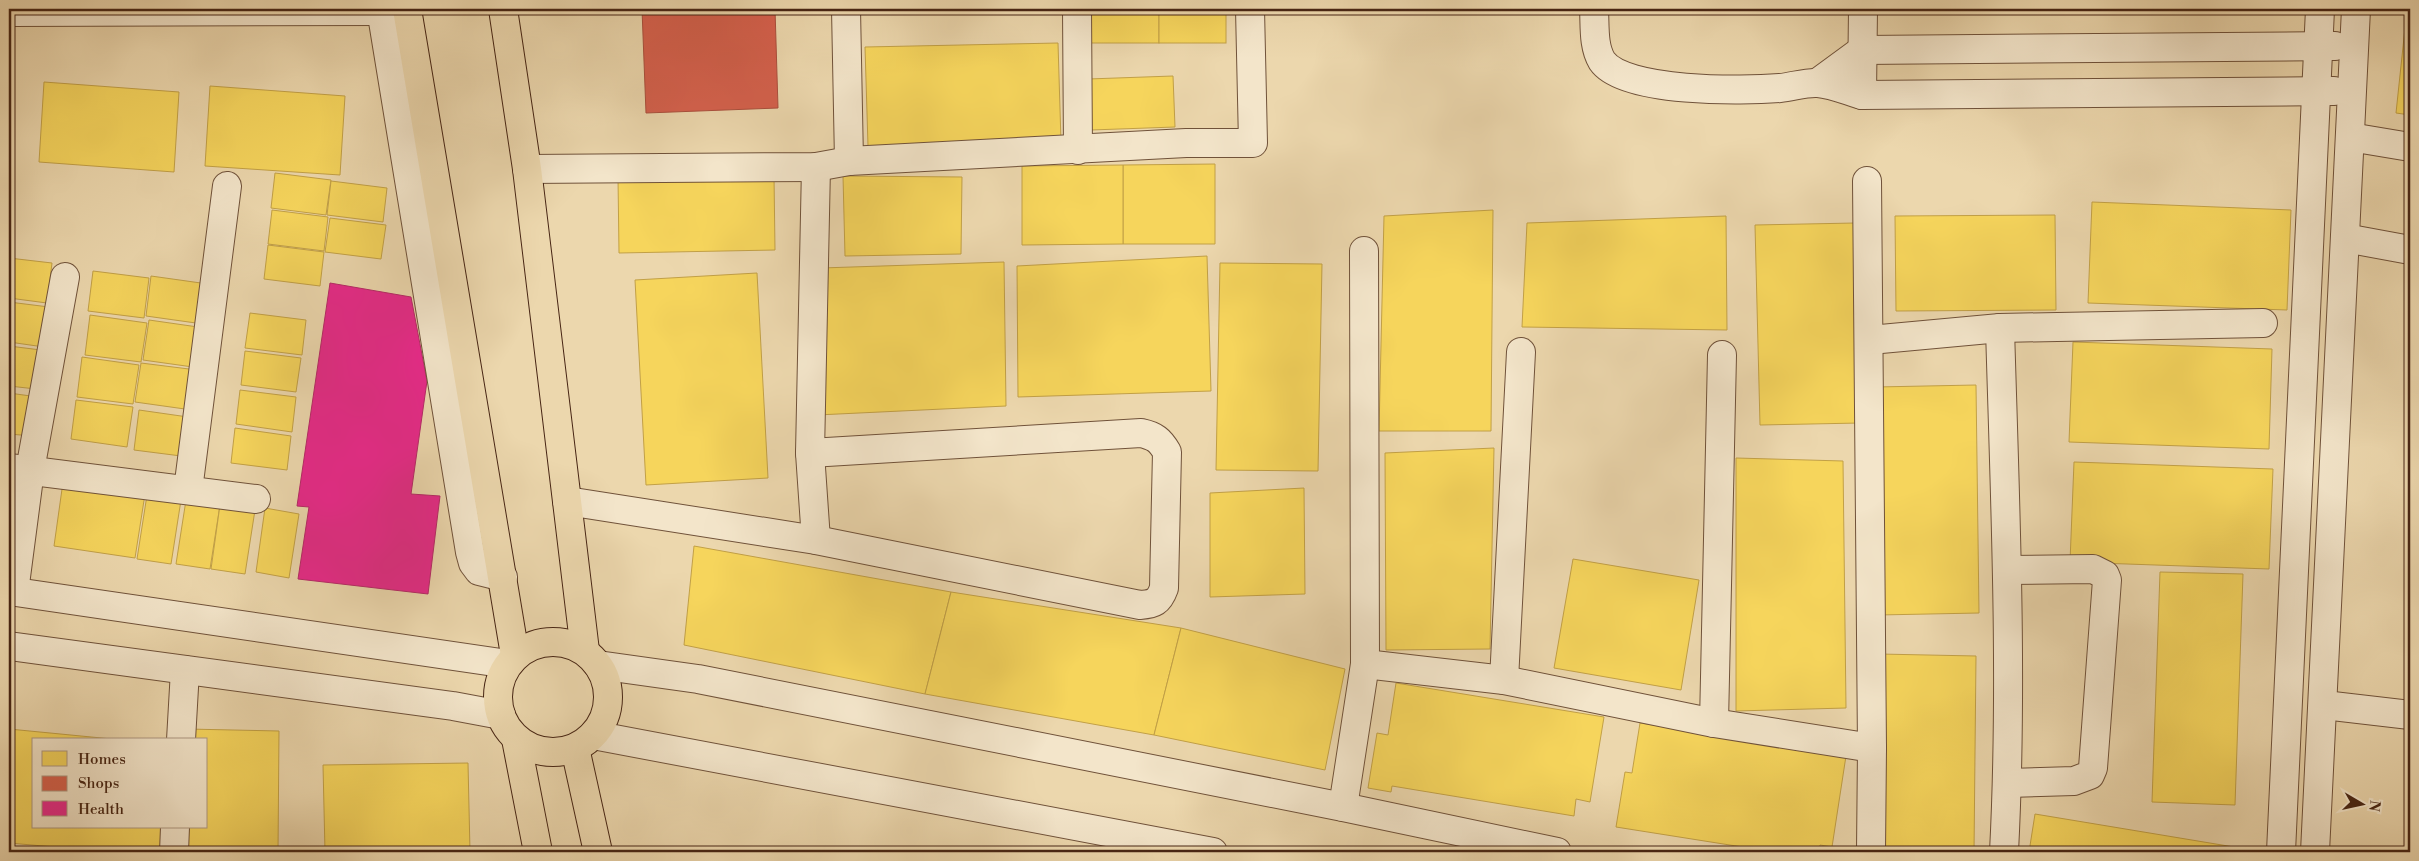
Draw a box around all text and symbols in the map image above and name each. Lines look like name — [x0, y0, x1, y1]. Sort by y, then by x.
legend — [32, 738, 208, 828]
text: Homes — [78, 750, 126, 769]
text: Shops — [78, 774, 119, 793]
north arrow — [2336, 778, 2386, 828]
text: N — [2364, 799, 2384, 813]
text: Health — [78, 800, 124, 819]

